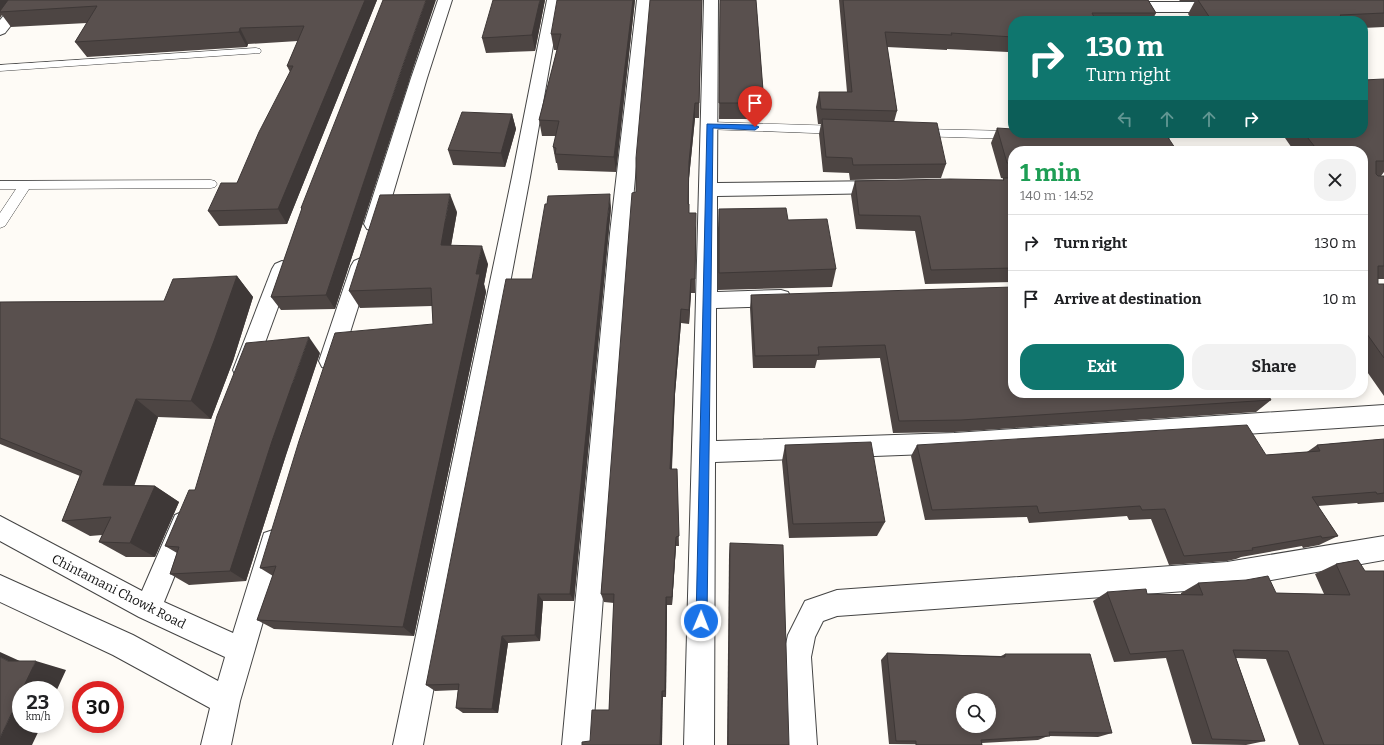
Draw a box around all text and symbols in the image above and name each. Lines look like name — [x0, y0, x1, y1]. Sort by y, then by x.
text: 130 m — [1086, 30, 1164, 63]
icon: right — [1020, 32, 1072, 84]
text: Turn right — [1086, 64, 1171, 86]
pin — [738, 86, 772, 127]
icon: arrive — [744, 92, 766, 114]
icon: left — [1114, 108, 1136, 130]
icon: ahead — [1156, 108, 1178, 130]
icon: ahead — [1198, 108, 1220, 130]
icon: right — [1240, 108, 1262, 130]
text: 1 min — [1020, 159, 1081, 187]
button: close — [1314, 159, 1356, 201]
text: 140 m · 14:52 — [1020, 188, 1094, 203]
icon: right — [1020, 232, 1042, 254]
text: Turn right — [1054, 234, 1127, 252]
text: 130 m — [1314, 234, 1356, 252]
icon: arrive — [1020, 288, 1042, 310]
text: Arrive at destination — [1054, 290, 1201, 308]
text: 10 m — [1323, 290, 1356, 308]
button: Exit — [1020, 344, 1184, 390]
button: Share — [1192, 344, 1356, 390]
street label: Chintamani Chowk Road — [49, 551, 188, 632]
position arrow — [680, 600, 722, 642]
speed limit sign: 30 — [72, 681, 124, 733]
text: 23 — [27, 690, 49, 714]
map controls — [956, 693, 996, 733]
button: search — [956, 693, 996, 733]
text: km/h — [26, 711, 50, 723]

